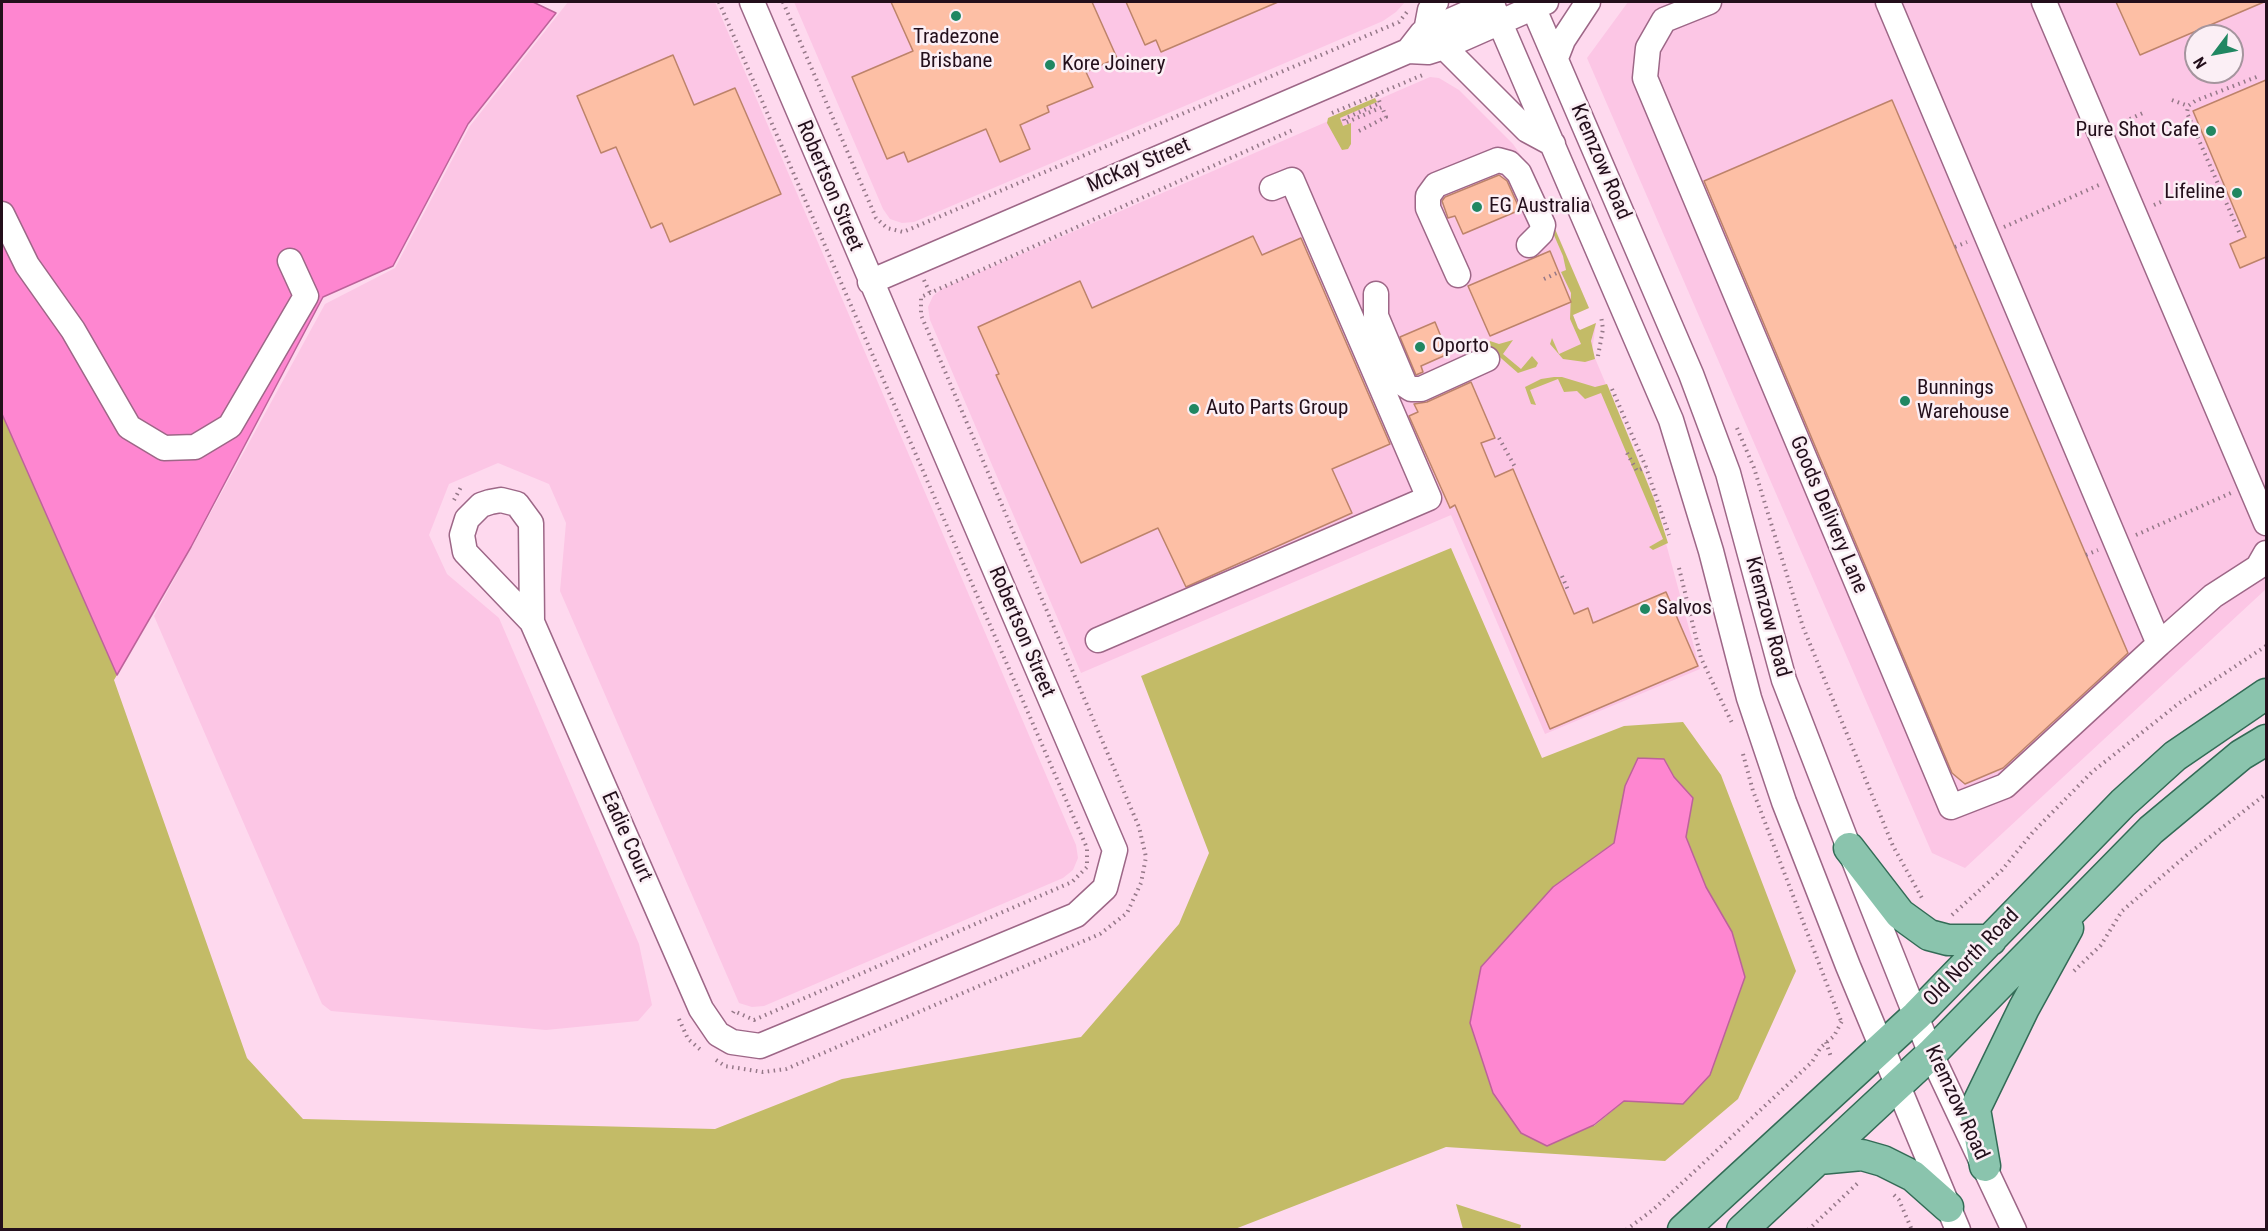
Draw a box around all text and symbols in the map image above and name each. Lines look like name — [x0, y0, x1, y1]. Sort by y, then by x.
marker: Tradezone Brisbane — [949, 9, 963, 23]
north arrow — [2184, 24, 2244, 84]
place label: Tradezone Brisbane — [913, 25, 999, 75]
place label: Kore Joinery — [1062, 52, 1165, 78]
text: N — [2189, 54, 2211, 72]
marker: Kore Joinery — [1043, 58, 1057, 72]
street label: Kremzow Road — [1564, 100, 1636, 224]
street label: Robertson Street — [790, 117, 868, 255]
place label: Pure Shot Cafe — [2076, 118, 2199, 144]
marker: Pure Shot Cafe — [2204, 124, 2218, 138]
street label: McKay Street — [1084, 133, 1194, 199]
place label: Lifeline — [2164, 180, 2225, 206]
marker: Lifeline — [2230, 186, 2244, 200]
place label: EG Australia — [1489, 194, 1590, 220]
marker: EG Australia — [1470, 200, 1484, 214]
place label: Oporto — [1432, 334, 1489, 360]
marker: Oporto — [1413, 340, 1427, 354]
place label: Bunnings Warehouse — [1917, 376, 2009, 426]
marker: Bunnings Warehouse — [1898, 394, 1912, 408]
place label: Auto Parts Group — [1206, 396, 1348, 422]
marker: Auto Parts Group — [1187, 402, 1201, 416]
street label: Goods Delivery Lane — [1783, 432, 1873, 598]
street label: Kremzow Road — [1739, 554, 1795, 680]
street label: Robertson Street — [982, 563, 1060, 701]
place label: Salvos — [1657, 596, 1712, 622]
marker: Salvos — [1638, 602, 1652, 616]
street label: Eadie Court — [595, 788, 657, 886]
street label: Old North Road — [1919, 904, 2025, 1012]
street label: Kremzow Road — [1918, 1042, 1994, 1164]

